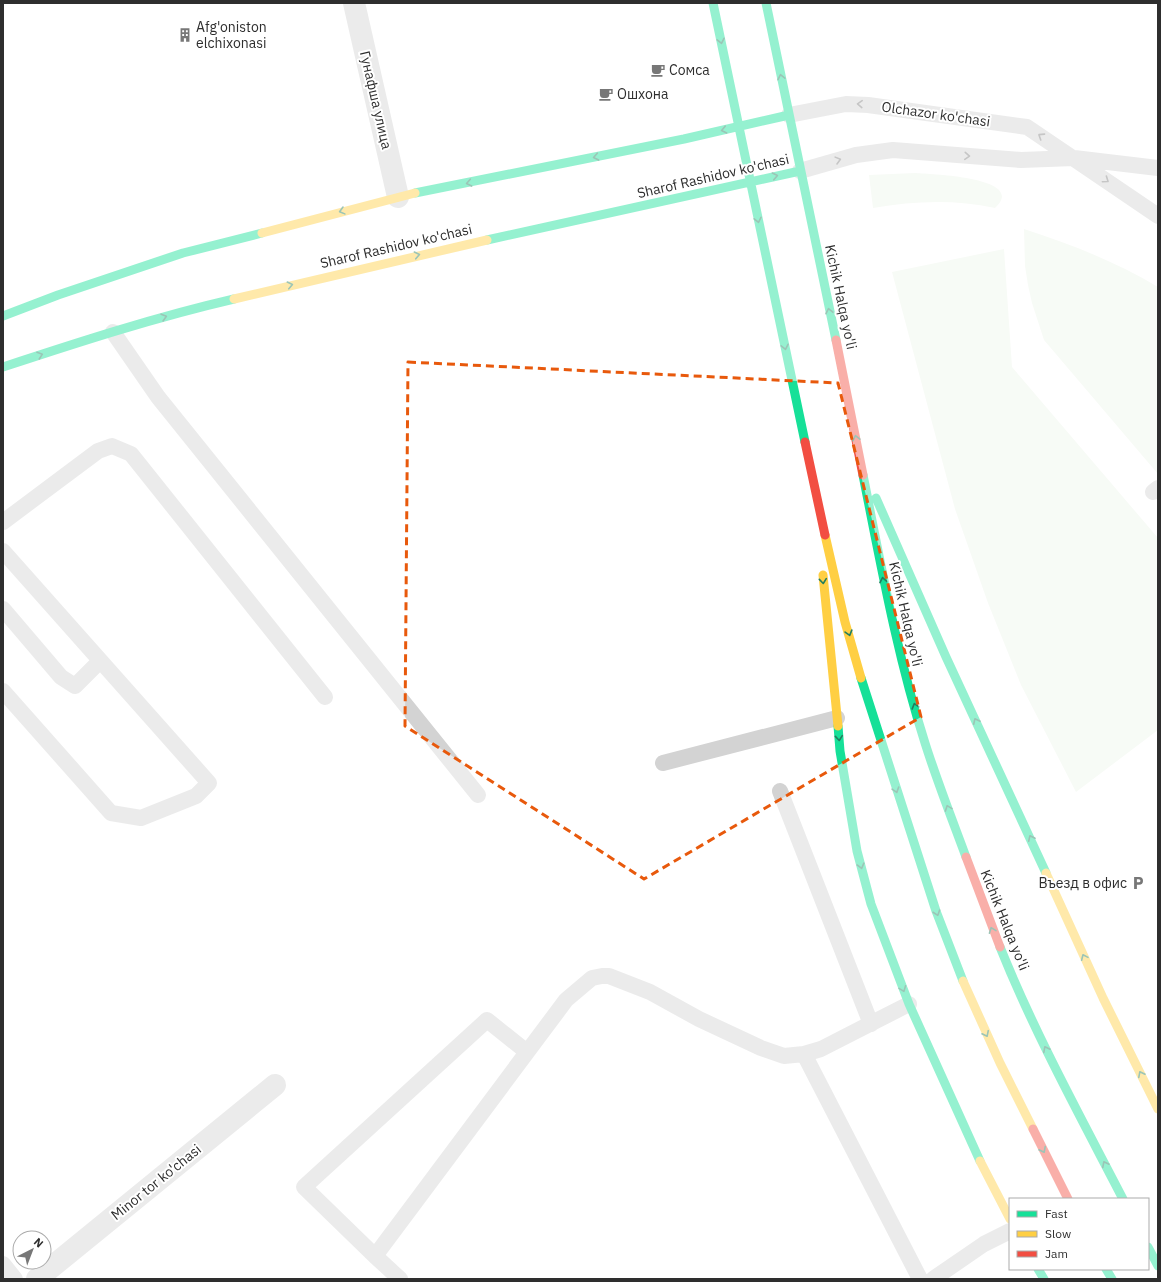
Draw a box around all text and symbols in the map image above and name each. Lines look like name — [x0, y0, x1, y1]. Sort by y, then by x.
place label: Afg'oniston elchixonasi — [196, 18, 267, 52]
building icon: Afg'oniston elchixonasi — [177, 27, 193, 43]
one-way arrow — [716, 38, 724, 44]
street label: Гунафша улица — [356, 49, 396, 151]
place label: Сомса — [669, 61, 710, 79]
cafe icon: Сомса — [650, 62, 666, 78]
one-way arrow — [778, 74, 786, 80]
place label: Ошхона — [617, 85, 669, 103]
cafe icon: Ошхона — [598, 86, 614, 102]
street label: Olchazor ko'chasi — [881, 97, 991, 131]
one-way arrow — [857, 100, 863, 109]
one-way arrow — [721, 126, 727, 134]
one-way arrow — [1039, 134, 1046, 141]
street label: Sharof Rashidov ko'chasi — [635, 150, 791, 202]
one-way arrow — [964, 151, 970, 160]
one-way arrow — [593, 152, 600, 160]
one-way arrow — [835, 157, 841, 165]
one-way arrow — [772, 173, 779, 181]
one-way arrow — [1102, 175, 1109, 183]
one-way arrow — [466, 178, 472, 186]
one-way arrow — [339, 207, 346, 215]
one-way arrow — [754, 217, 762, 223]
street label: Sharof Rashidov ko'chasi — [318, 220, 474, 272]
street label: Kichik Halqa yo'li — [821, 243, 861, 351]
one-way arrow — [414, 252, 420, 260]
one-way arrow — [287, 282, 294, 290]
one-way arrow — [826, 308, 834, 314]
one-way arrow — [161, 313, 168, 322]
one-way arrow — [780, 344, 789, 350]
one-way arrow — [36, 351, 43, 359]
one-way arrow — [852, 435, 860, 441]
street label: Kichik Halqa yo'li — [885, 560, 927, 668]
one-way arrow — [880, 576, 888, 583]
one-way arrow — [819, 578, 828, 584]
one-way arrow — [844, 629, 853, 636]
one-way arrow — [911, 702, 919, 709]
one-way arrow — [973, 717, 981, 725]
one-way arrow — [834, 735, 843, 741]
one-way arrow — [892, 786, 900, 793]
one-way arrow — [944, 804, 953, 811]
one-way arrow — [1028, 835, 1036, 843]
one-way arrow — [856, 862, 865, 869]
street label: Kichik Halqa yo'li — [977, 867, 1033, 973]
place label: Въезд в офис — [1038, 874, 1127, 892]
parking icon: Въезд в офис — [1130, 875, 1146, 891]
one-way arrow — [932, 910, 941, 917]
one-way arrow — [989, 927, 997, 934]
one-way arrow — [1081, 954, 1089, 961]
one-way arrow — [899, 985, 907, 992]
one-way arrow — [981, 1029, 989, 1037]
one-way arrow — [1043, 1045, 1051, 1053]
one-way arrow — [1138, 1071, 1145, 1078]
street label: Minor tor ko'chasi — [107, 1140, 205, 1224]
one-way arrow — [1038, 1146, 1046, 1154]
one-way arrow — [1102, 1161, 1109, 1169]
legend — [1009, 1198, 1149, 1270]
text: Fast — [1045, 1206, 1068, 1221]
text: Slow — [1045, 1226, 1071, 1241]
north arrow — [12, 1230, 52, 1270]
text: N — [31, 1235, 46, 1250]
text: Jam — [1045, 1246, 1068, 1261]

